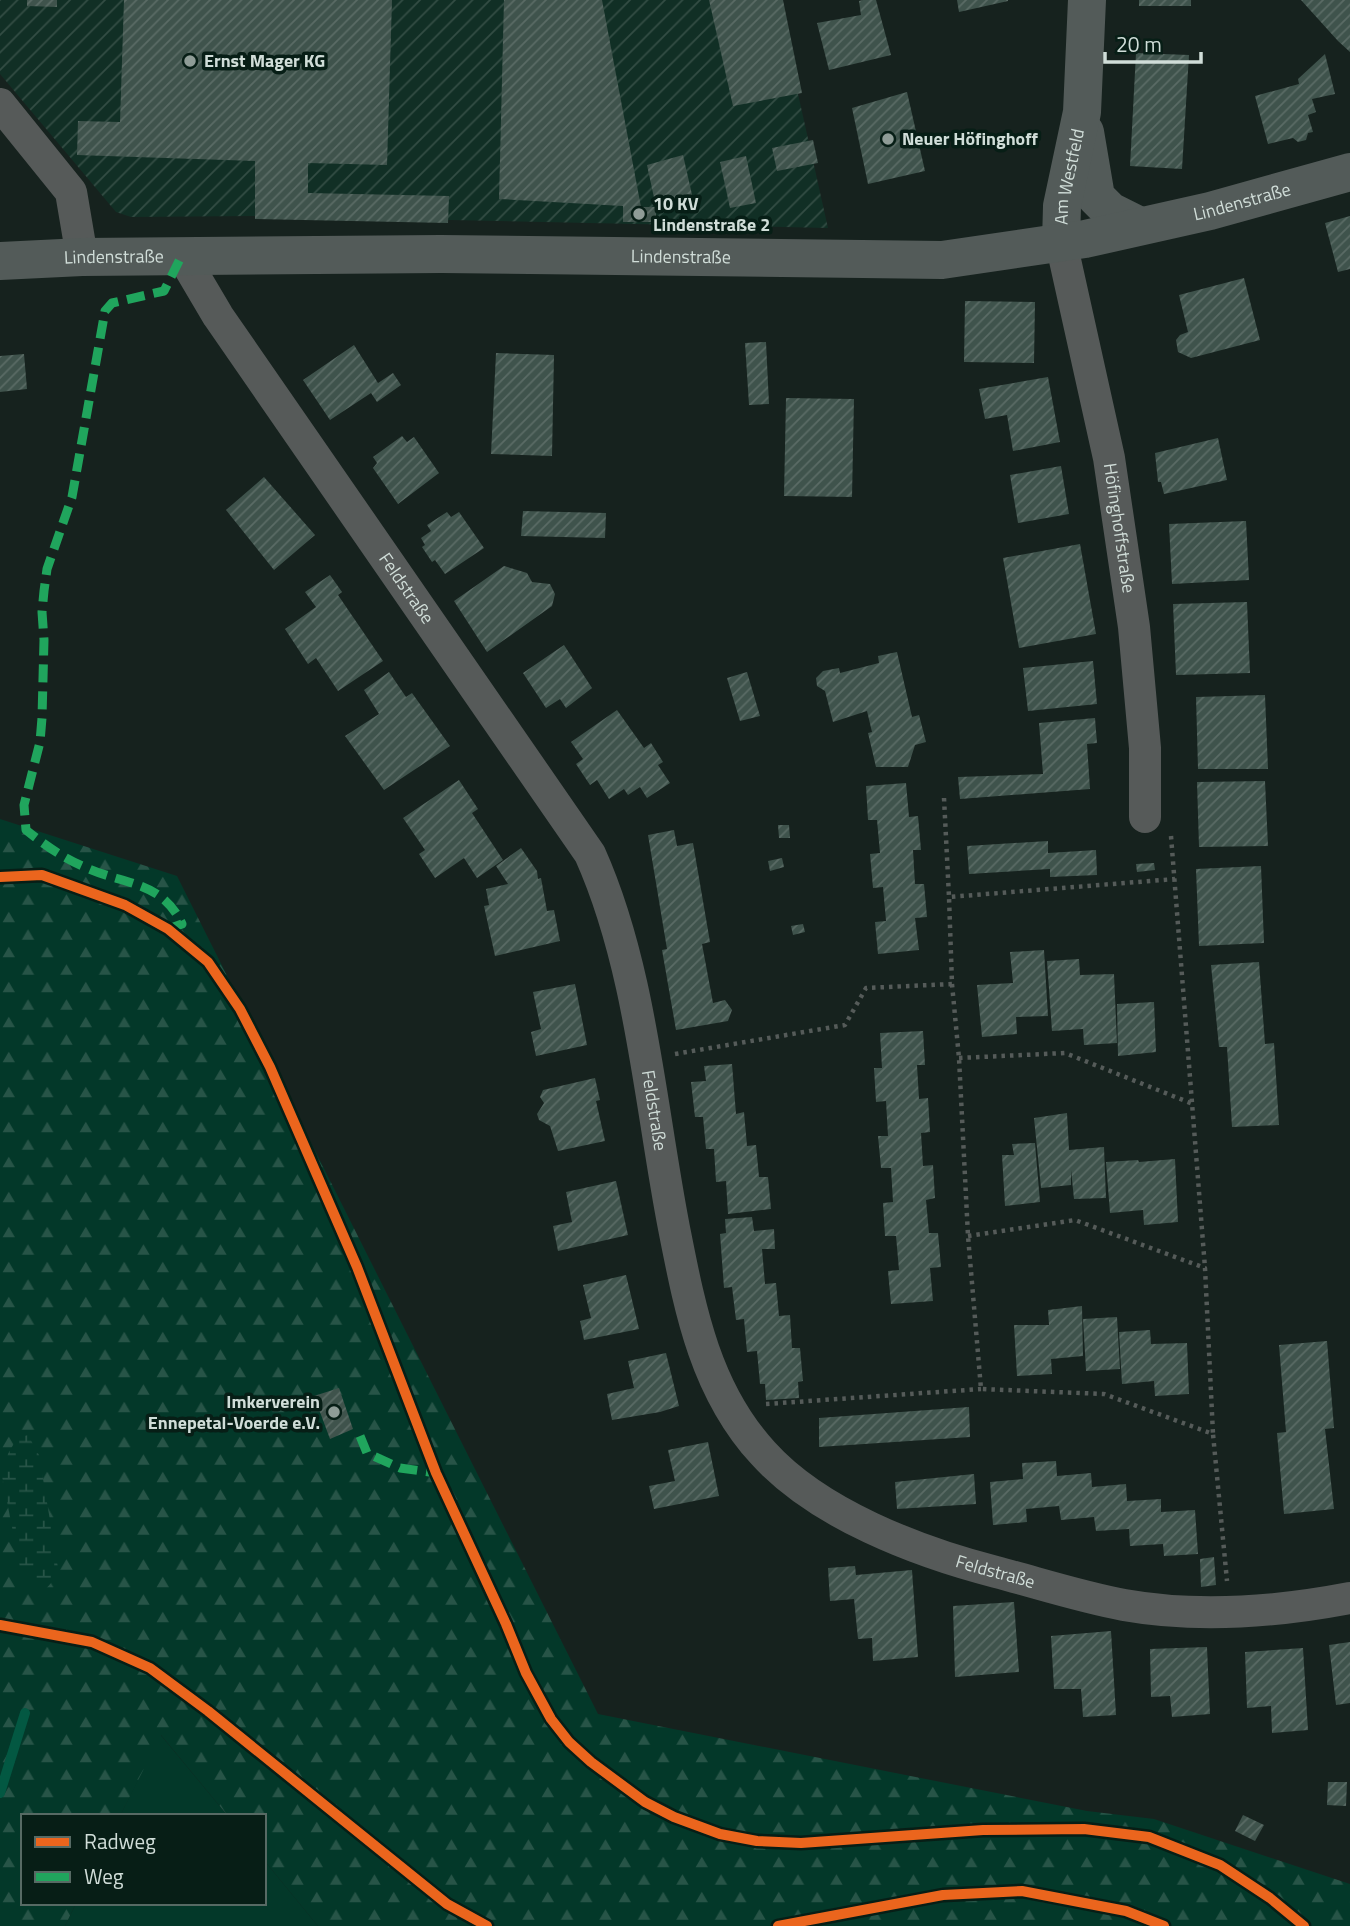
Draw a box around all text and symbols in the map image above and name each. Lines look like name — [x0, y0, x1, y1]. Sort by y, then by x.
scale bar — [1105, 21, 1201, 65]
text: 20 m — [1116, 28, 1162, 60]
place label: Ernst Mager KG — [204, 47, 325, 74]
marker: Ernst Mager KG — [182, 53, 198, 69]
place label: Neuer Höfinghoff — [902, 125, 1039, 152]
street label: Am Westfeld — [1047, 126, 1091, 225]
marker: Neuer Höfinghoff — [880, 131, 896, 147]
street label: Lindenstraße — [1191, 175, 1294, 227]
place label: 10 KV Lindenstraße 2 — [653, 190, 770, 238]
marker: 10 KV Lindenstraße 2 — [631, 206, 647, 222]
street label: Lindenstraße — [63, 242, 164, 271]
street label: Lindenstraße — [631, 242, 731, 270]
street label: Höfinghoffstraße — [1097, 461, 1143, 595]
street label: Feldstraße — [373, 547, 441, 629]
street label: Feldstraße — [635, 1068, 674, 1153]
place label: Imkerverein Ennepetal-Voerde e.V. — [148, 1388, 320, 1436]
marker: Imkerverein Ennepetal-Voerde e.V. — [326, 1404, 342, 1420]
street label: Feldstraße — [953, 1547, 1038, 1595]
legend — [21, 1814, 266, 1905]
text: Radweg — [84, 1825, 156, 1857]
text: Weg — [84, 1860, 124, 1892]

